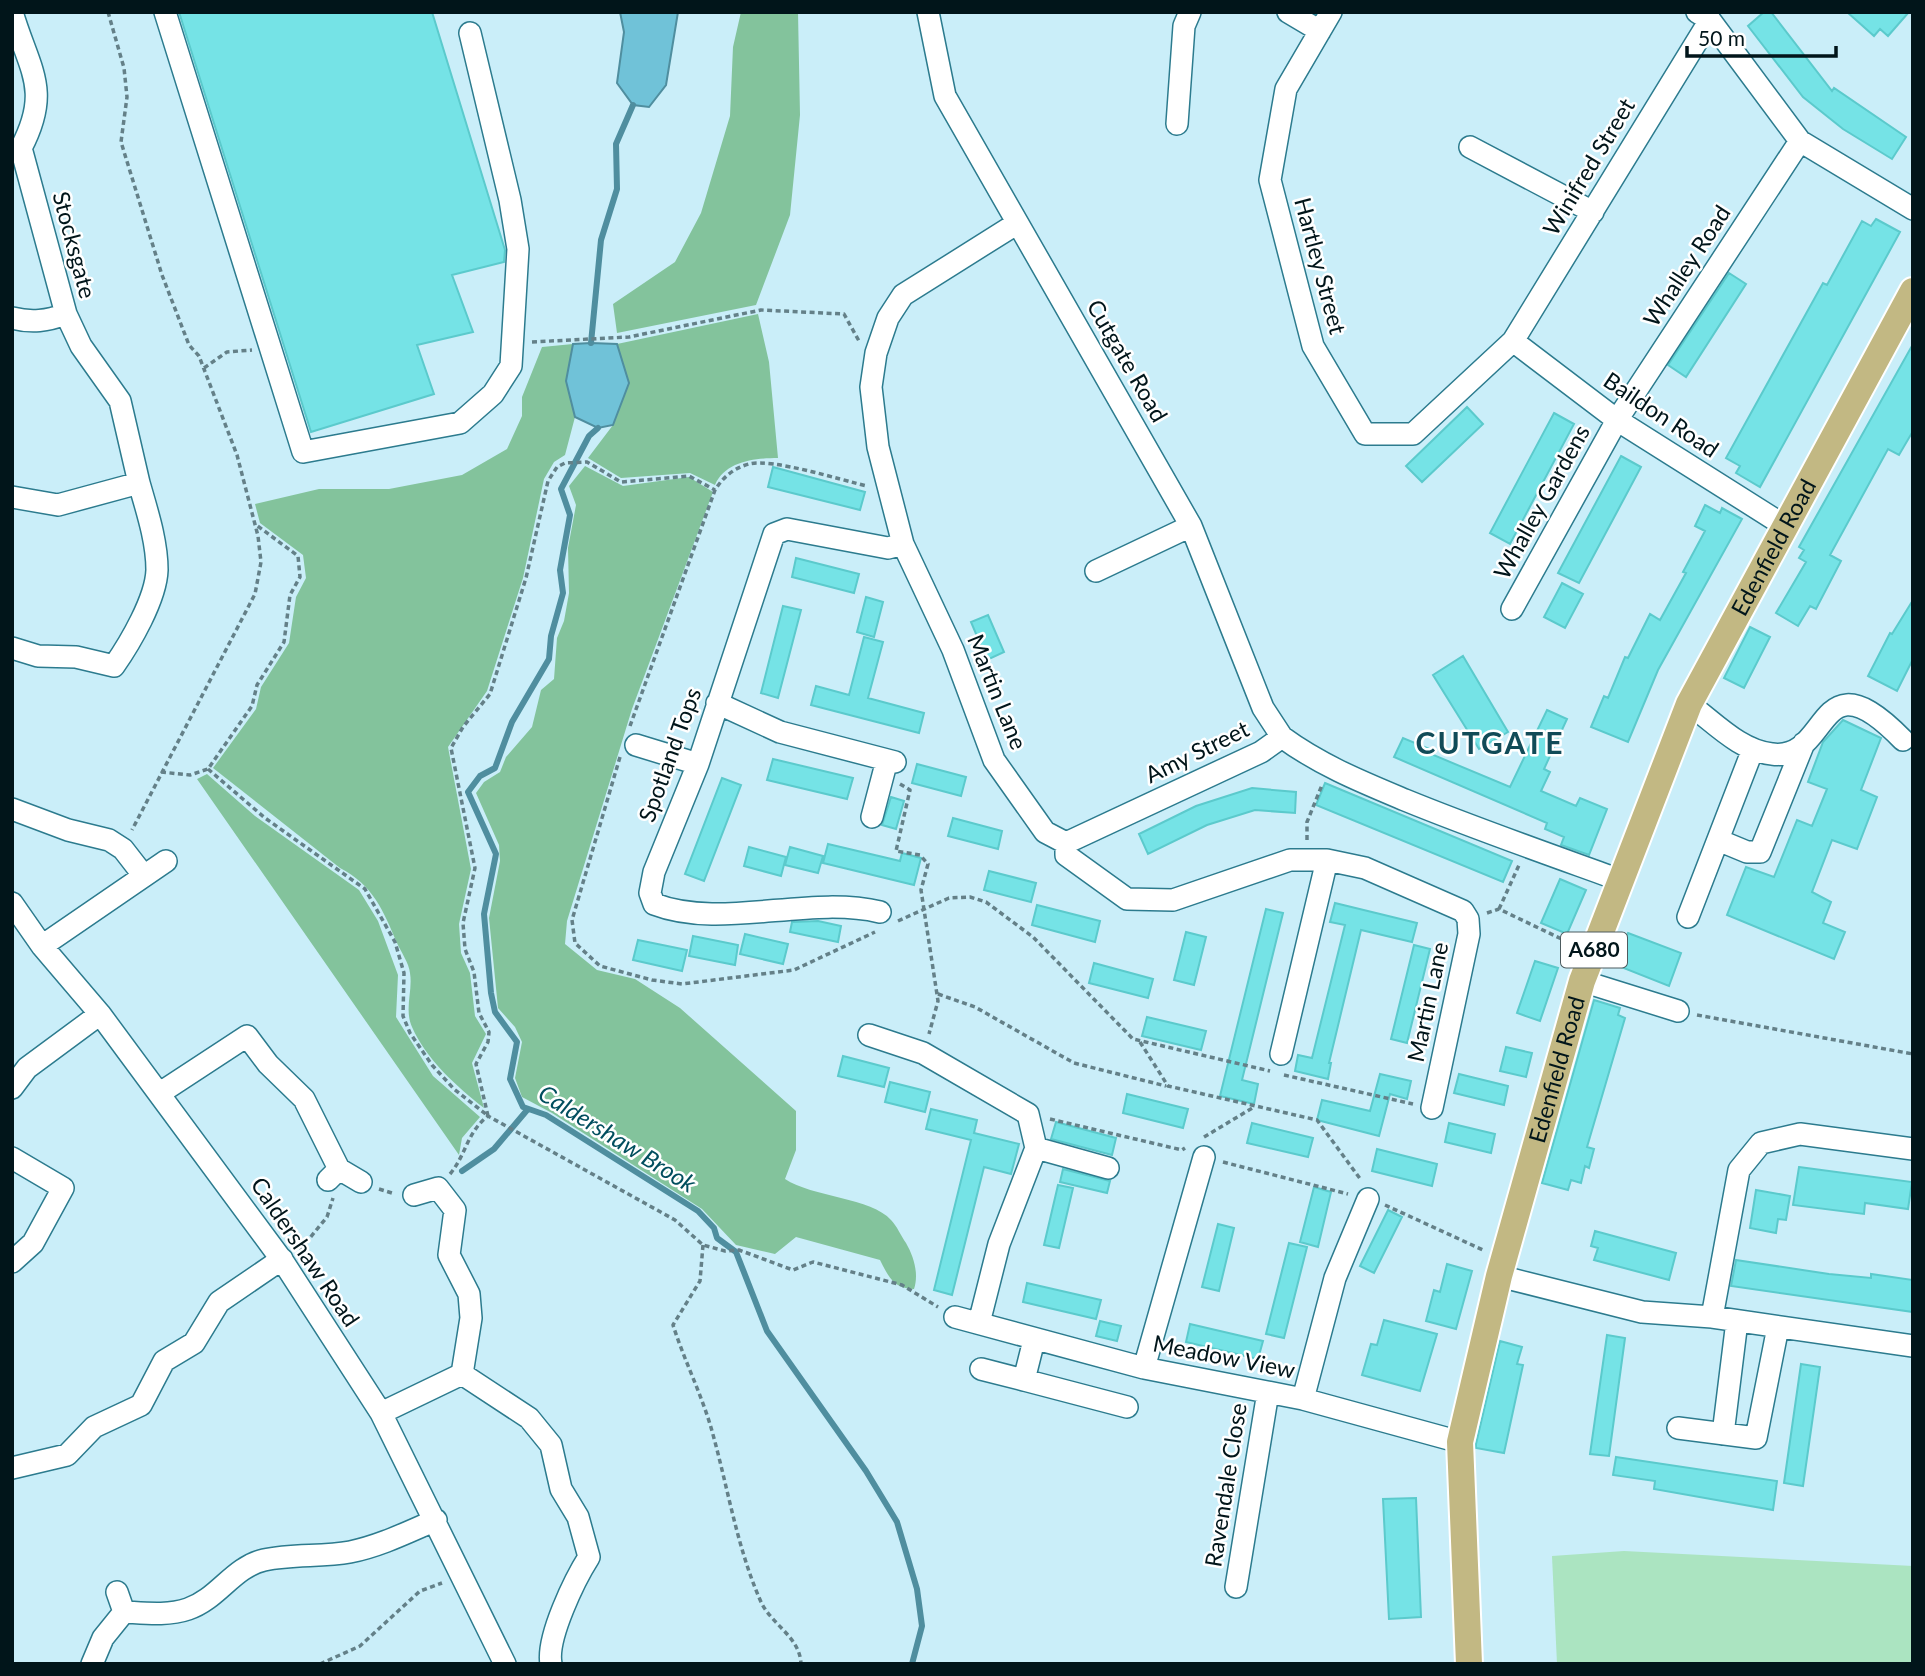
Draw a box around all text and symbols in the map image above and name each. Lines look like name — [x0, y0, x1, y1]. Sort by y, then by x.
scale bar — [1687, 14, 1836, 58]
text: 50 m — [1698, 25, 1745, 50]
street label: Winifred Street — [1536, 92, 1640, 240]
street label: Stocksgate — [47, 188, 103, 301]
street label: Hartley Street — [1289, 194, 1353, 338]
street label: Whalley Road — [1637, 200, 1736, 331]
street label: Cutgate Road — [1082, 294, 1174, 427]
street label: Baildon Road — [1599, 365, 1724, 463]
street label: Whalley Gardens — [1487, 420, 1595, 583]
street label: Edenfield Road — [1725, 474, 1821, 620]
street label: Martin Lane — [962, 630, 1034, 753]
street label: Spotland Tops — [632, 684, 706, 826]
street label: Amy Street — [1140, 714, 1254, 788]
district label: CUTGATE — [1416, 724, 1564, 760]
road number: A680 — [1561, 932, 1627, 968]
street label: Martin Lane — [1401, 939, 1453, 1064]
street label: Edenfield Road — [1522, 993, 1590, 1146]
water label: Caldershaw Brook — [534, 1078, 702, 1198]
street label: Caldershaw Road — [246, 1171, 366, 1331]
street label: Meadow View — [1151, 1329, 1298, 1384]
street label: Ravendale Close — [1198, 1401, 1252, 1569]

